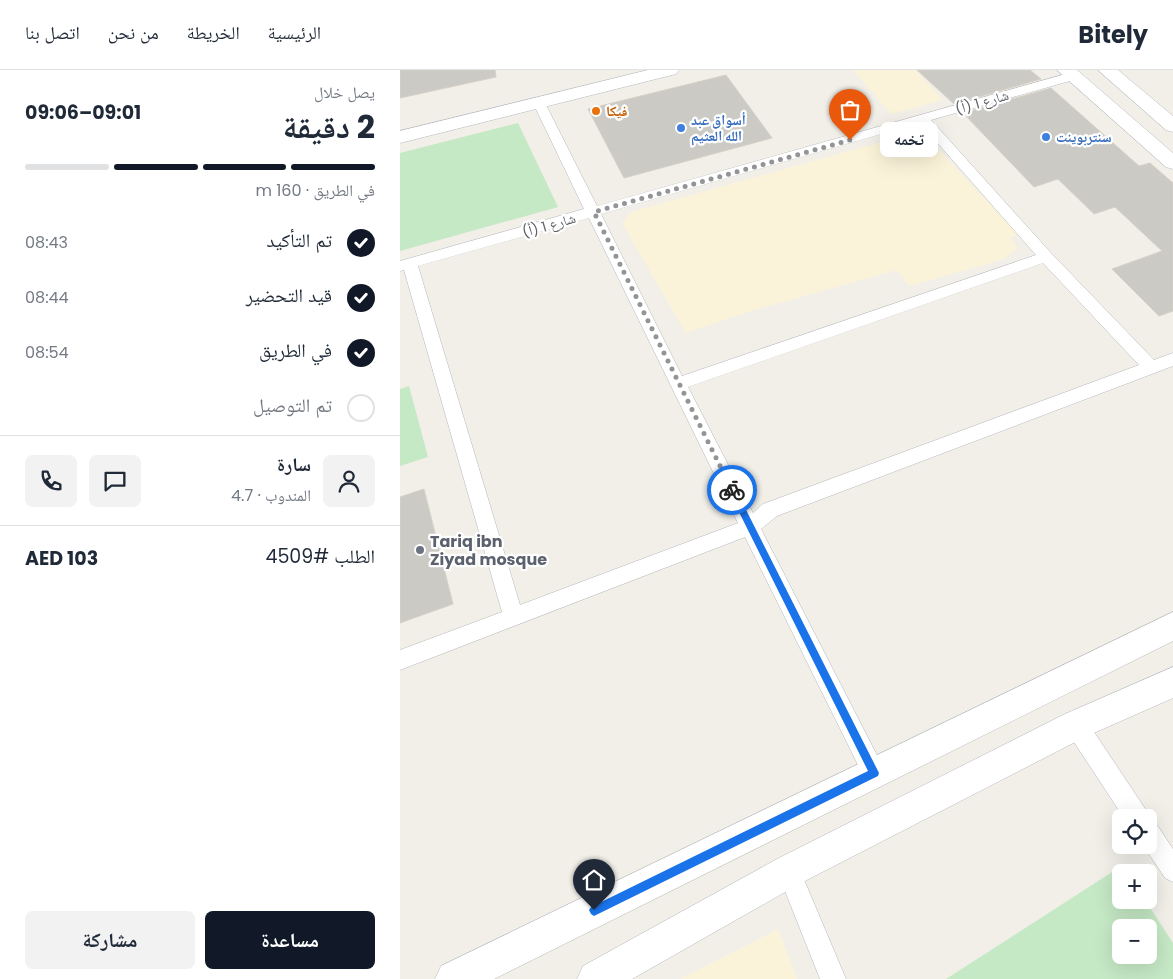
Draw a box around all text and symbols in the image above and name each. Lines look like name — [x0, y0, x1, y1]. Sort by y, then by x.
text: Bitely — [1078, 18, 1148, 51]
text: اتصل بنا — [25, 20, 80, 45]
text: من نحن — [108, 20, 159, 45]
text: الخريطة — [187, 20, 240, 45]
text: الرئيسية — [268, 20, 321, 45]
text: يصل خلال — [314, 81, 375, 104]
street label: شارع 1 (أ) — [953, 85, 1011, 119]
pin — [829, 89, 871, 140]
icon: bag — [836, 96, 864, 124]
text: 09:01–09:06 — [25, 99, 141, 126]
place label: فيكا — [606, 101, 628, 121]
text: 2 دقيقة — [283, 104, 375, 149]
marker: فيكا — [590, 105, 602, 117]
place label: أسواق عبد الله العثيم — [691, 110, 746, 146]
marker: أسواق عبد الله العثيم — [675, 122, 687, 134]
callout: تخمه — [880, 122, 938, 158]
place label: سنتربوينت — [1056, 127, 1112, 147]
text: تخمه — [894, 128, 924, 151]
marker: سنتربوينت — [1040, 131, 1052, 143]
text: في الطريق · 160 m — [255, 179, 375, 202]
street label: شارع 1 (أ) — [520, 208, 578, 242]
text: تم التأكيد — [266, 227, 332, 254]
icon: check — [347, 229, 375, 257]
text: 08:43 — [25, 231, 68, 254]
text: قيد التحضير — [246, 282, 332, 309]
icon: check — [347, 284, 375, 312]
text: 08:44 — [25, 286, 69, 309]
text: في الطريق — [259, 337, 332, 364]
icon: check — [347, 339, 375, 367]
text: 08:54 — [25, 341, 69, 364]
text: تم التوصيل — [253, 392, 332, 419]
text: سارة — [277, 451, 311, 478]
button: phone — [25, 455, 77, 507]
button: chat — [89, 455, 141, 507]
button: person — [323, 455, 375, 507]
courier — [707, 465, 757, 515]
icon: bike — [718, 476, 746, 504]
text: المندوب · 4.7 — [231, 484, 311, 507]
place label: Tariq ibn Ziyad mosque — [430, 530, 547, 571]
text: الطلب #4509 — [265, 543, 375, 570]
marker: Tariq ibn Ziyad mosque — [414, 544, 426, 556]
text: AED 103 — [25, 545, 98, 572]
map controls — [1112, 809, 1157, 964]
button: locate — [1112, 809, 1157, 854]
pin — [573, 859, 615, 910]
button: + — [1112, 864, 1157, 909]
icon: home — [580, 866, 608, 894]
button: مشاركة — [25, 911, 195, 969]
button: مساعدة — [205, 911, 375, 969]
button: − — [1112, 919, 1157, 964]

